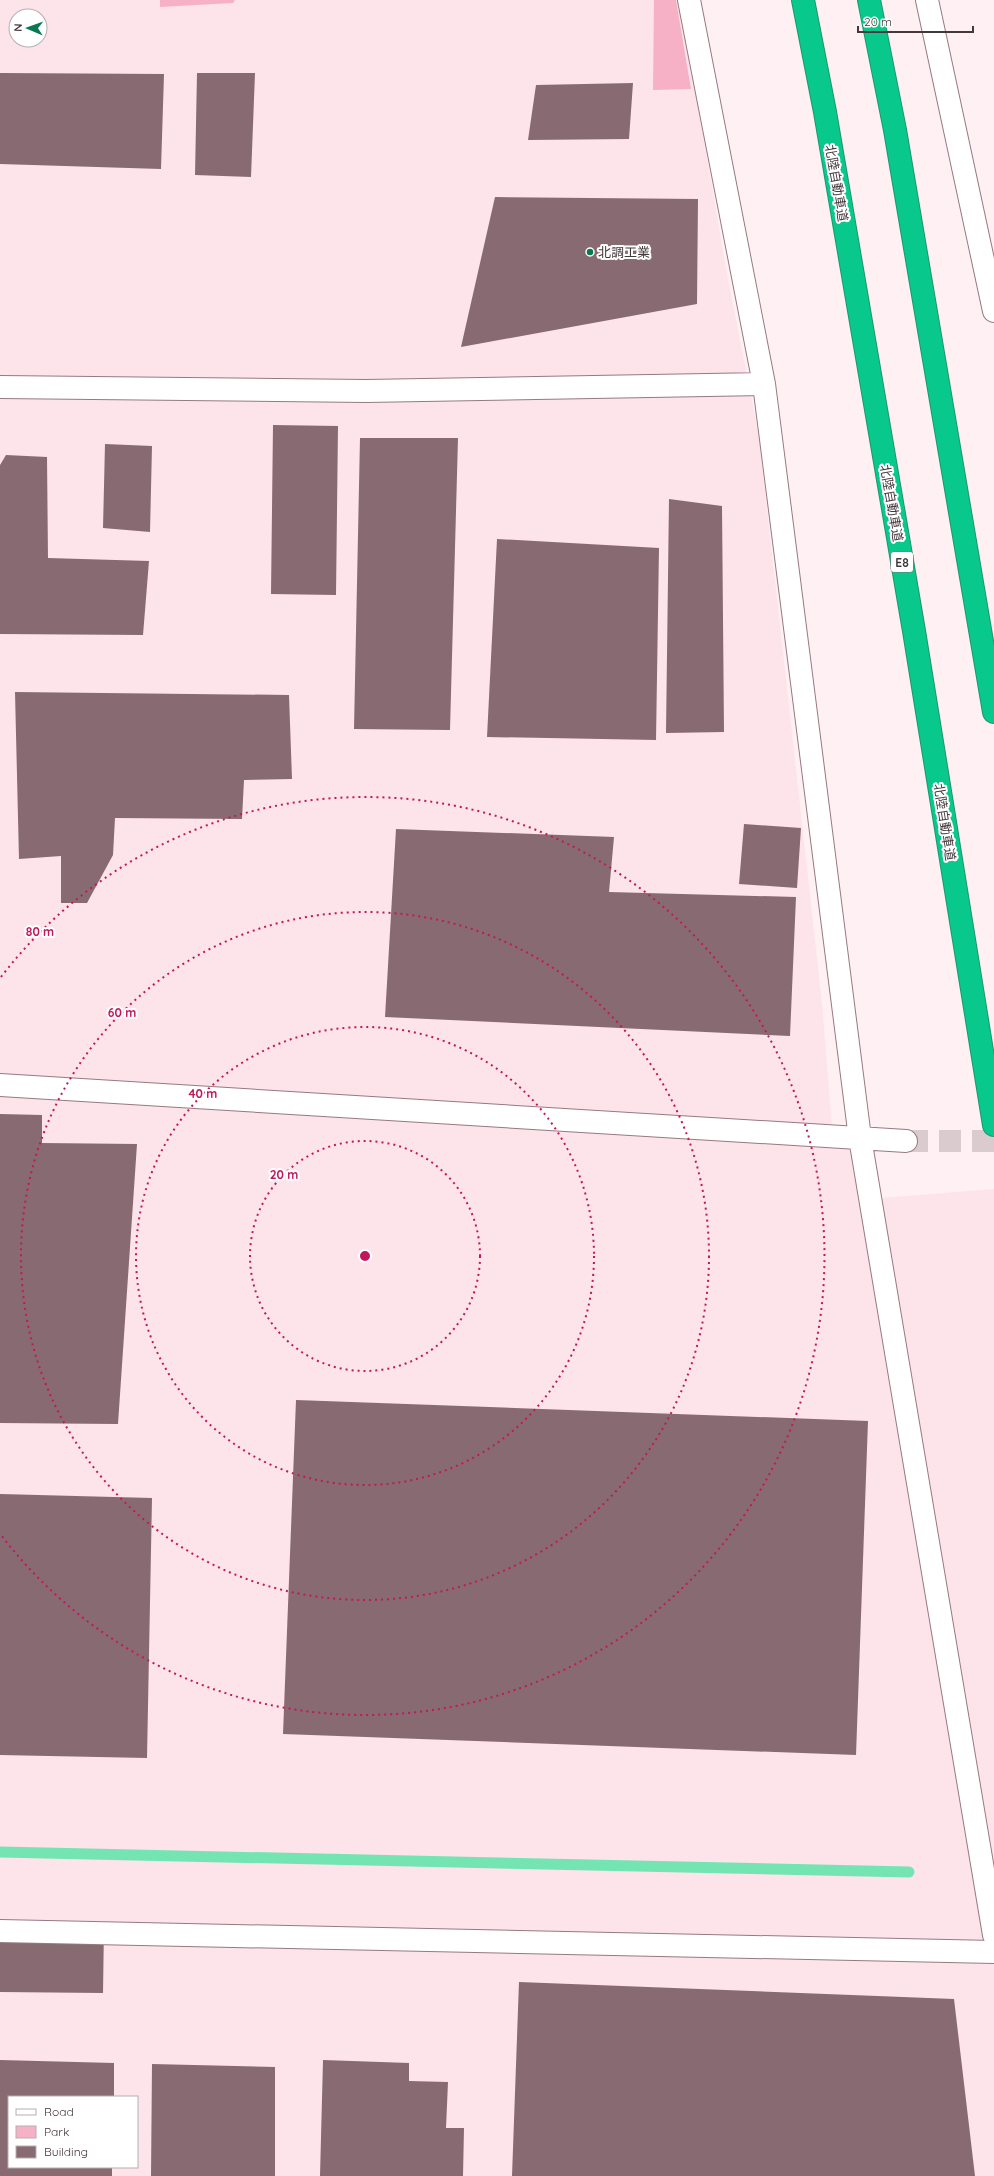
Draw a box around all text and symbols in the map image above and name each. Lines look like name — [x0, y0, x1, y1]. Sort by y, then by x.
north arrow — [8, 8, 48, 48]
scale bar — [858, 8, 973, 34]
text: 20 m — [864, 14, 892, 29]
text: N — [11, 23, 25, 32]
street label: 北陸自動車道 — [822, 143, 852, 223]
place label: 北調工業 — [598, 244, 650, 260]
marker: 北調工業 — [585, 247, 595, 257]
street label: 北陸自動車道 — [877, 463, 907, 543]
road number: E8 — [891, 552, 913, 572]
street label: 北陸自動車道 — [931, 782, 959, 862]
text: 80 m — [26, 924, 54, 939]
text: 60 m — [108, 1005, 136, 1020]
text: 40 m — [189, 1086, 217, 1101]
text: 20 m — [270, 1167, 298, 1182]
centre of rings — [358, 1249, 372, 1263]
legend — [8, 2096, 138, 2168]
text: Road — [44, 2104, 74, 2119]
text: Park — [44, 2124, 69, 2139]
text: Building — [44, 2144, 88, 2159]

